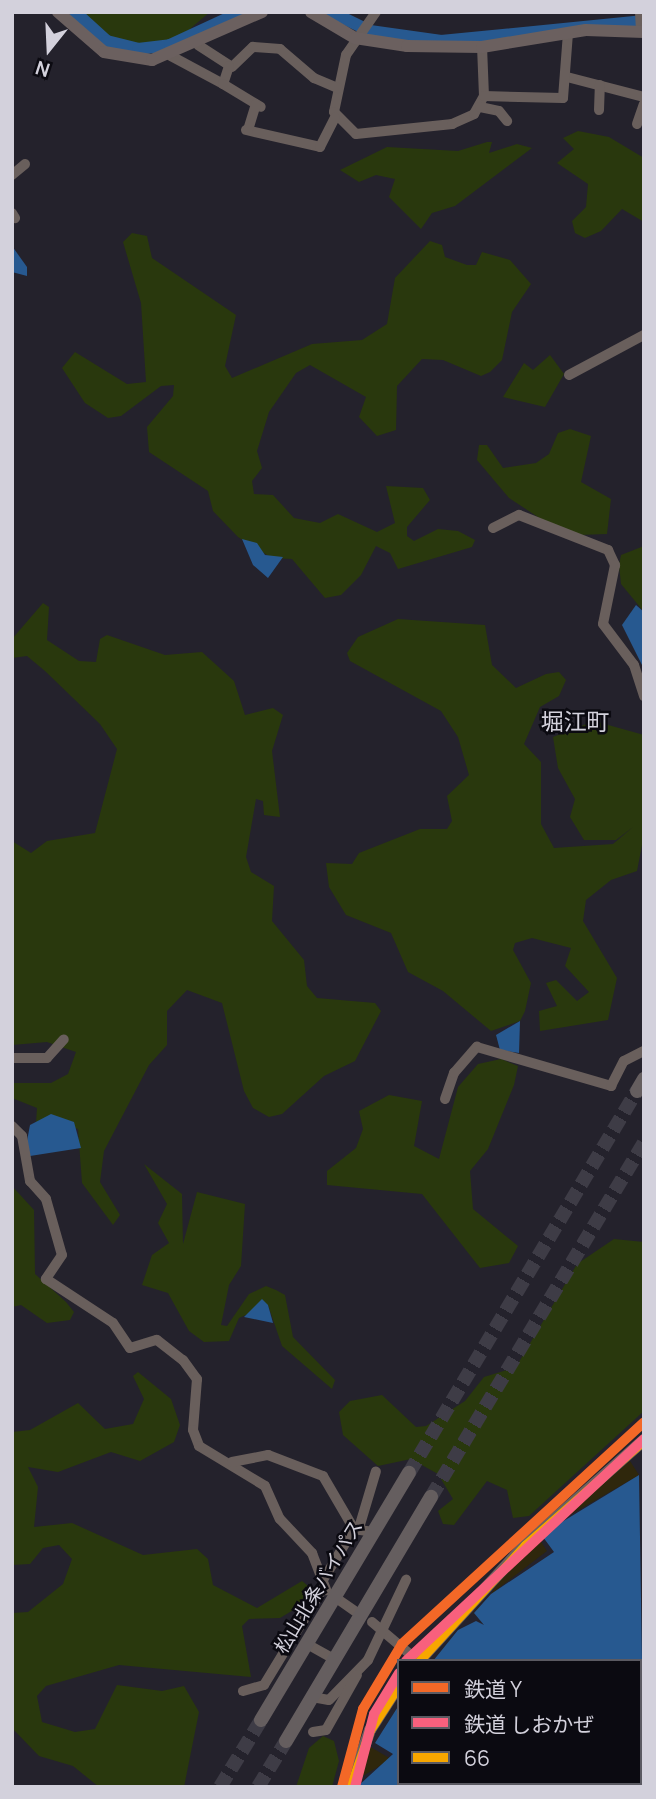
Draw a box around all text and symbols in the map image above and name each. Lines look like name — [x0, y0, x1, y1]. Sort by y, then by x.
north arrow — [14, 14, 84, 84]
text: N — [32, 54, 53, 83]
district label: 堀江町 — [541, 707, 609, 735]
street label: 松山北条バイパス — [270, 1516, 368, 1658]
legend — [397, 1659, 642, 1785]
text: 鉄道 Y — [464, 1675, 522, 1703]
text: 鉄道 しおかぜ — [464, 1710, 594, 1738]
text: 66 — [464, 1744, 490, 1772]

